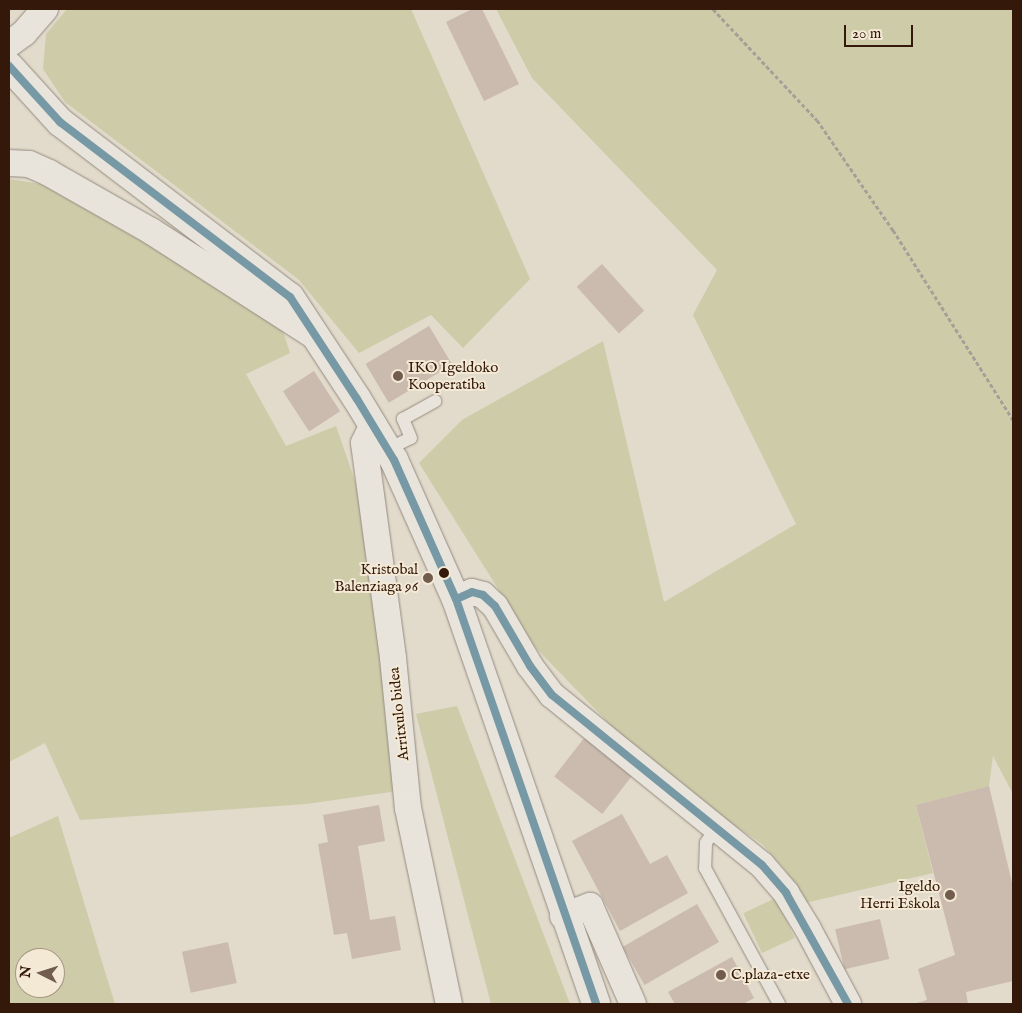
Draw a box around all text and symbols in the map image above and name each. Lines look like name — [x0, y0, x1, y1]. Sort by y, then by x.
scale bar — [847, 15, 916, 47]
text: 20 m — [852, 24, 881, 43]
place label: IKO Igeldoko Kooperatiba — [408, 358, 498, 393]
marker: IKO Igeldoko Kooperatiba — [392, 370, 404, 382]
place label: Kristobal Balenziaga 96 — [334, 560, 418, 595]
unlabelled marker — [439, 568, 449, 578]
marker: Kristobal Balenziaga 96 — [422, 572, 434, 584]
street label: Arritxulo bidea — [385, 666, 413, 762]
place label: Igeldo Herri Eskola — [860, 877, 940, 912]
marker: Igeldo Herri Eskola — [944, 889, 956, 901]
north arrow — [15, 948, 65, 998]
text: N — [17, 965, 36, 979]
place label: C.plaza-etxe — [731, 966, 810, 984]
marker: C.plaza-etxe — [715, 969, 727, 981]

